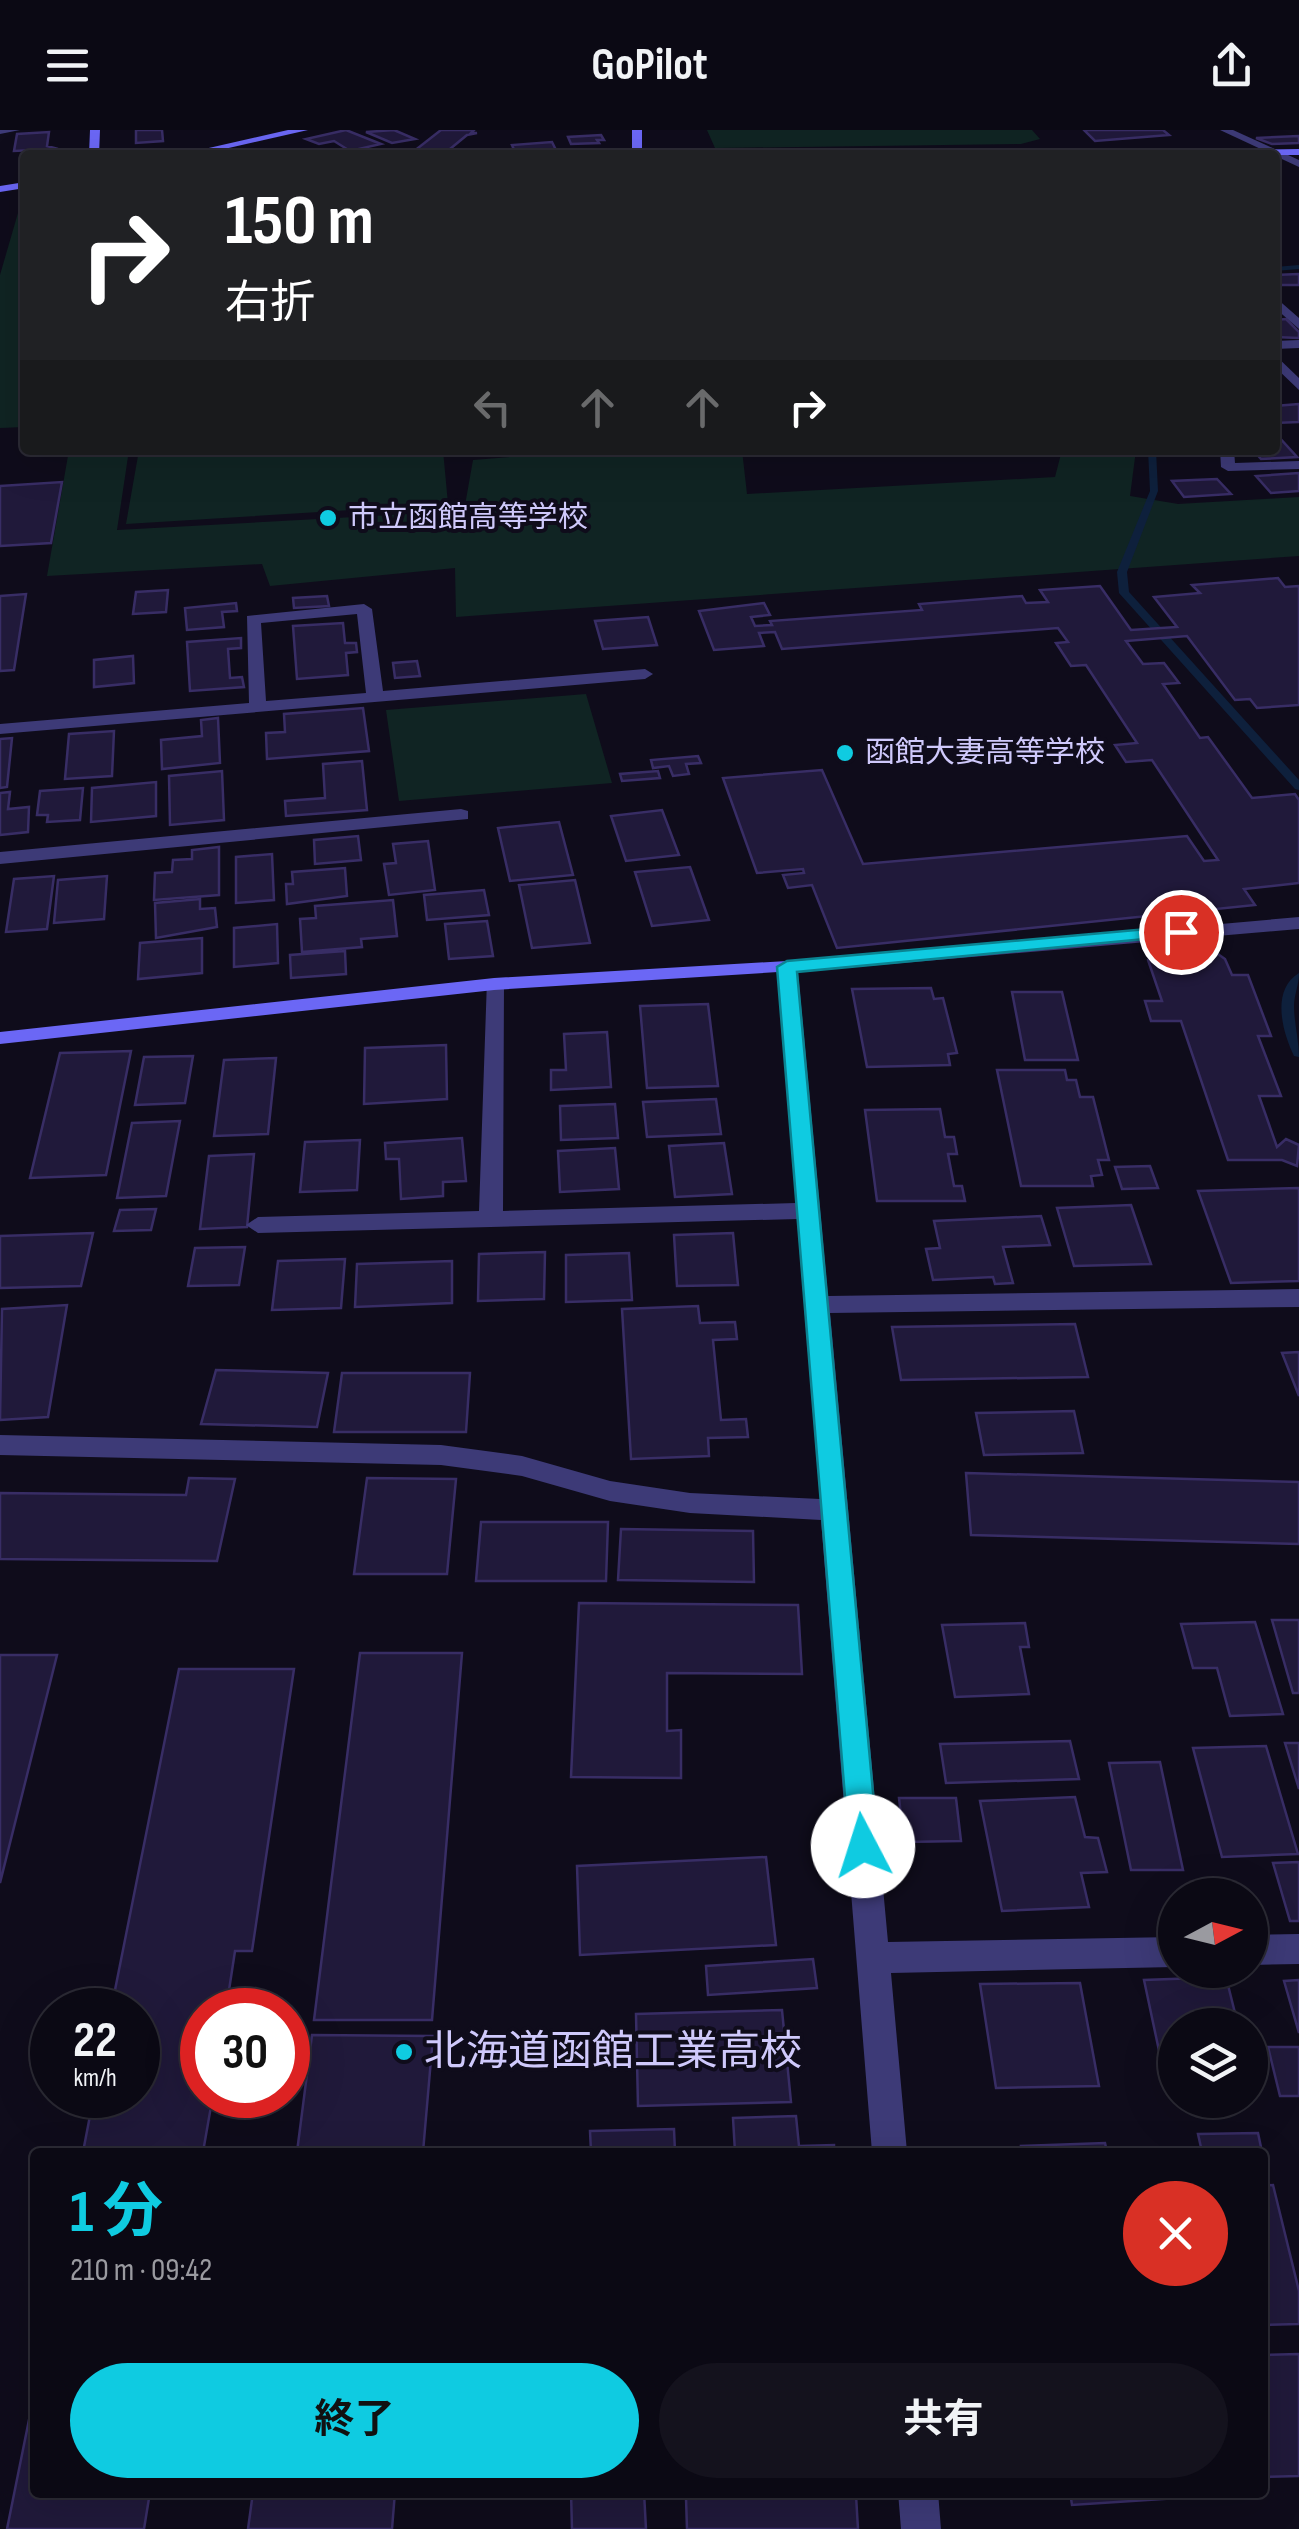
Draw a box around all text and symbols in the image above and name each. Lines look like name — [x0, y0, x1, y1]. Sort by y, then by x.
icon: menu — [40, 38, 95, 93]
text: GoPilot — [591, 38, 708, 93]
icon: share — [1204, 38, 1259, 93]
text: 150 m — [225, 180, 374, 264]
icon: right — [60, 190, 190, 320]
text: 右折 — [225, 276, 315, 331]
icon: left — [465, 380, 520, 435]
icon: ahead — [570, 380, 625, 435]
icon: ahead — [675, 380, 730, 435]
icon: right — [780, 380, 835, 435]
place label: 市立函館高等学校 — [348, 500, 588, 536]
marker: 市立函館高等学校 — [317, 507, 339, 529]
place label: 函館大妻高等学校 — [865, 735, 1105, 771]
marker: 函館大妻高等学校 — [834, 742, 856, 764]
pin — [1139, 890, 1224, 975]
icon: arrive — [1154, 905, 1209, 960]
position arrow — [811, 1794, 915, 1898]
north arrow — [1158, 1878, 1268, 1988]
map controls — [1158, 1878, 1268, 2118]
speed limit sign: 30 — [180, 1988, 310, 2118]
button: layers — [1158, 2008, 1268, 2118]
text: 22 — [73, 2011, 117, 2071]
place label: 北海道函館工業高校 — [424, 2027, 802, 2078]
marker: 北海道函館工業高校 — [393, 2041, 415, 2063]
text: km/h — [73, 2063, 117, 2094]
text: 1 分 — [70, 2177, 163, 2249]
button: close — [1123, 2181, 1228, 2286]
text: 210 m · 09:42 — [70, 2251, 212, 2290]
button: 終了 — [70, 2363, 639, 2478]
button: 共有 — [659, 2363, 1228, 2478]

